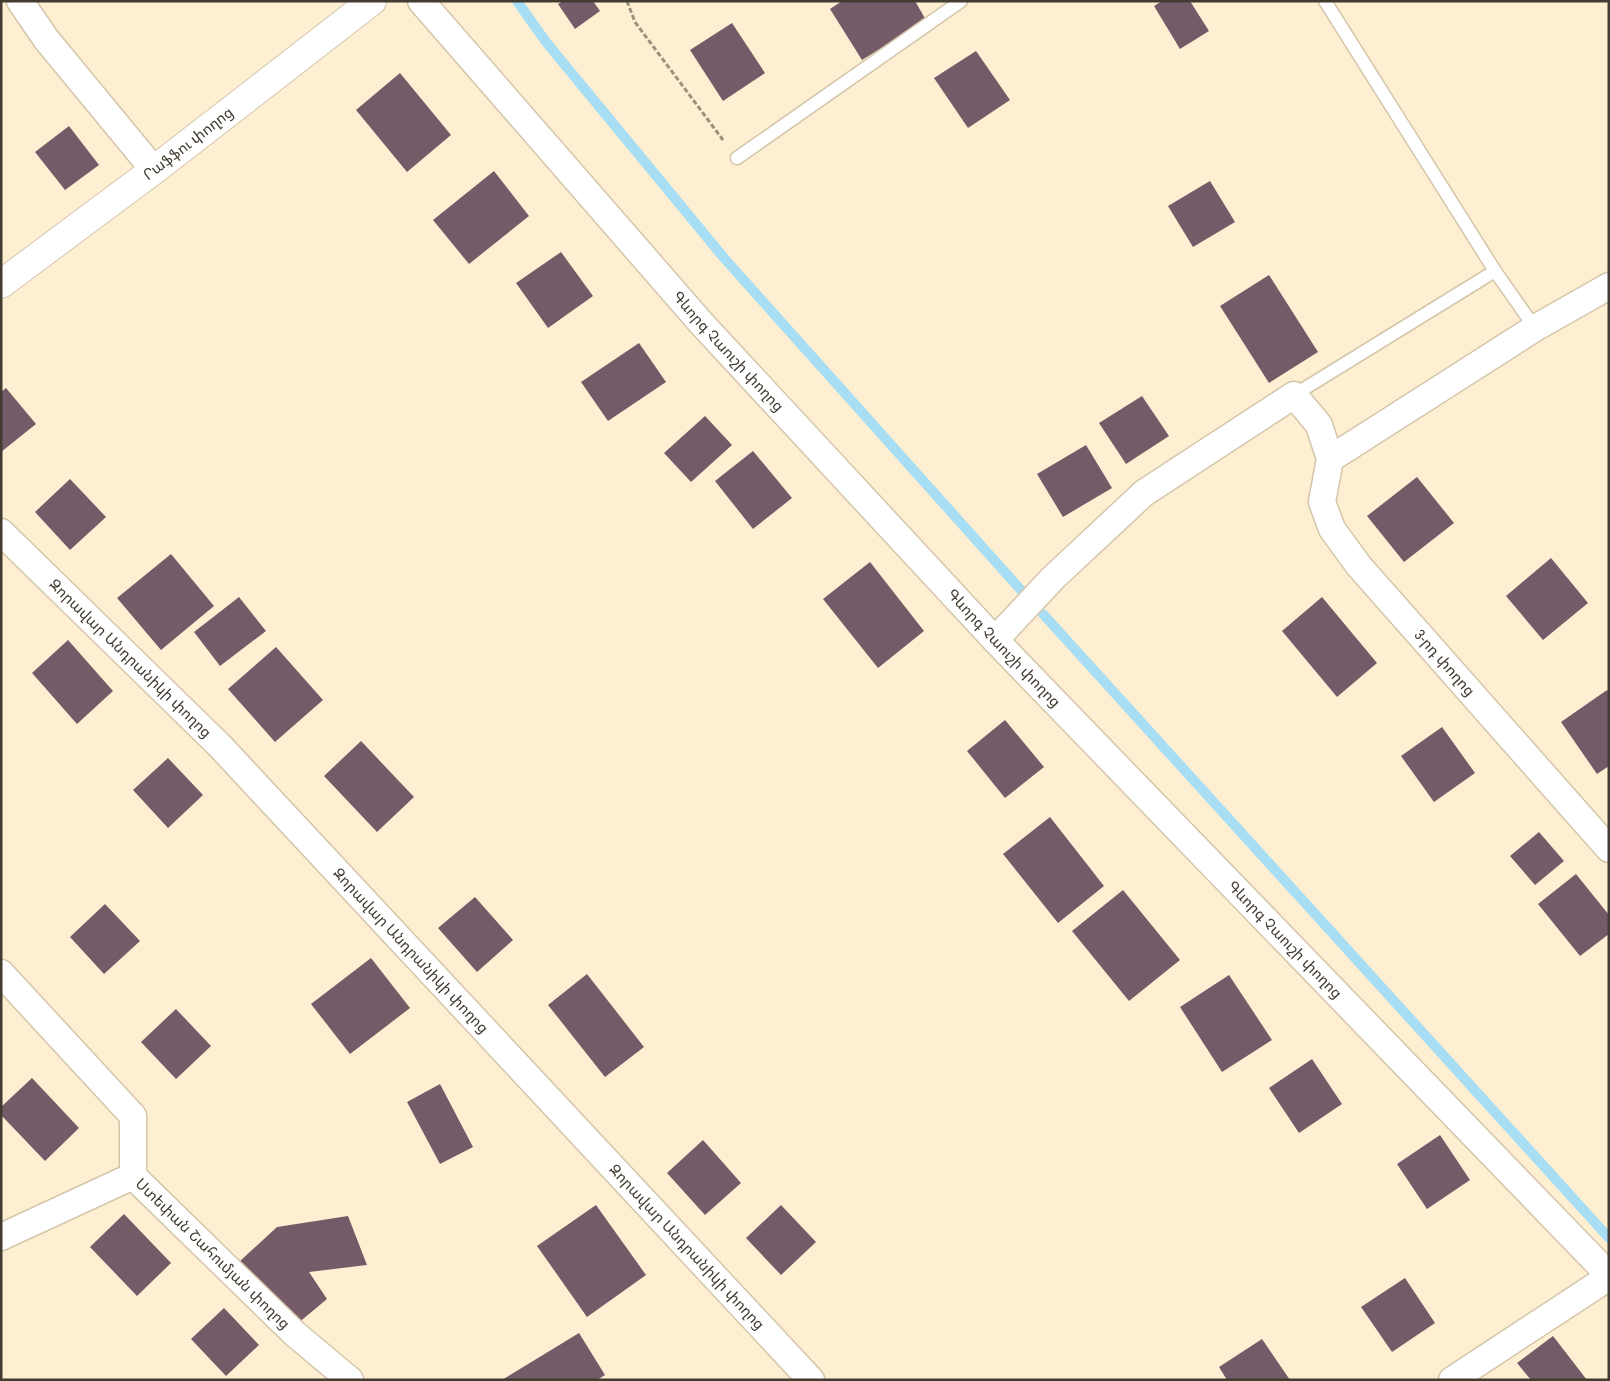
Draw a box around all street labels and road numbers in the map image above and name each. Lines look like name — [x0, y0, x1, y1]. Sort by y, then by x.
street label: Րաֆֆու փողոց — [140, 103, 237, 184]
street label: Գևորգ Չաուշի փողոց — [669, 288, 788, 415]
street label: Զորավար Անդրանիկի փողոց — [46, 575, 215, 742]
street label: Գևորգ Չաուշի փողոց — [943, 585, 1064, 711]
street label: 3-րդ փողոց — [1410, 626, 1479, 700]
street label: Զորավար Անդրանիկի փողոց — [329, 864, 492, 1037]
street label: Գևորգ Չաուշի փողոց — [1224, 877, 1346, 1002]
street label: Զորավար Անդրանիկի փողոց — [605, 1160, 768, 1333]
street label: Ստեփան Շահումյան փողոց — [132, 1175, 294, 1333]

